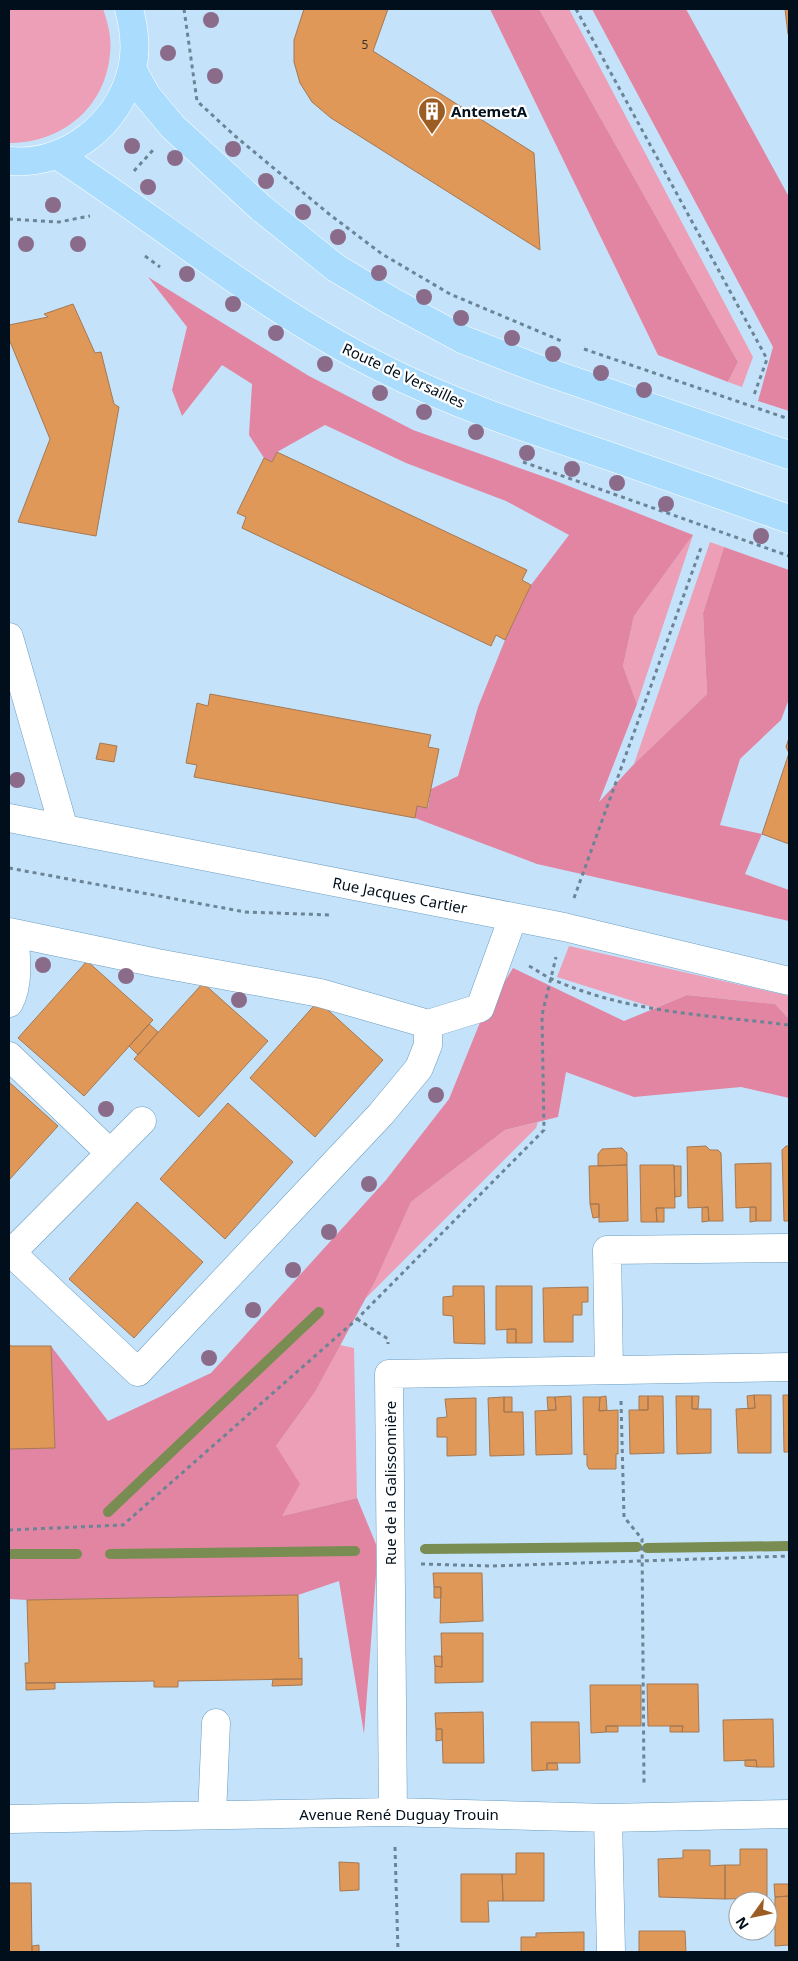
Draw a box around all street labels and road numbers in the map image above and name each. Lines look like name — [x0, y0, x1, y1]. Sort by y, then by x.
street label: Route de Versailles — [339, 338, 469, 412]
street label: Rue Jacques Cartier — [331, 872, 469, 918]
street label: Rue de la Galissonnière — [380, 1401, 400, 1565]
street label: Avenue René Duguay Trouin — [299, 1804, 499, 1824]

